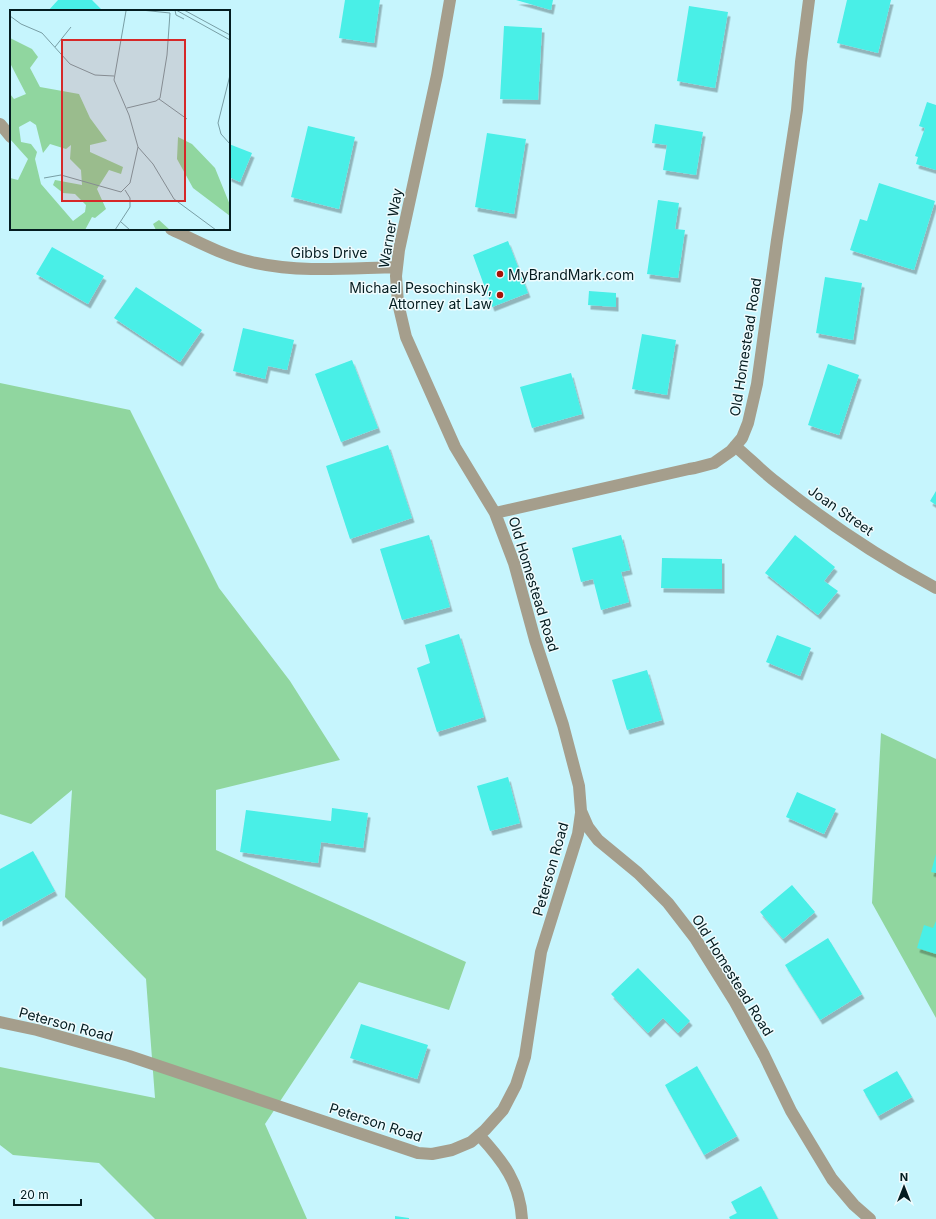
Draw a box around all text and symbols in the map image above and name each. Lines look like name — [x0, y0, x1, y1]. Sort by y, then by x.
inset map — [10, 10, 230, 230]
street label: Warner Way — [375, 187, 405, 269]
street label: Gibbs Drive — [290, 244, 368, 261]
place label: MyBrandMark.com — [508, 266, 634, 283]
marker: MyBrandMark.com — [495, 269, 505, 279]
street label: Old Homestead Road — [726, 276, 764, 418]
place label: Michael Pesochinsky, Attorney at Law — [349, 279, 492, 312]
marker: Michael Pesochinsky, Attorney at Law — [495, 290, 505, 300]
street label: Joan Street — [805, 481, 877, 539]
street label: Old Homestead Road — [505, 515, 563, 653]
street label: Peterson Road — [529, 820, 571, 918]
street label: Old Homestead Road — [689, 911, 777, 1039]
street label: Peterson Road — [17, 1003, 115, 1045]
street label: Peterson Road — [327, 1099, 425, 1145]
north arrow — [884, 1167, 924, 1207]
text: N — [900, 1170, 908, 1184]
scale bar — [14, 1181, 81, 1207]
text: 20 m — [20, 1187, 49, 1202]

